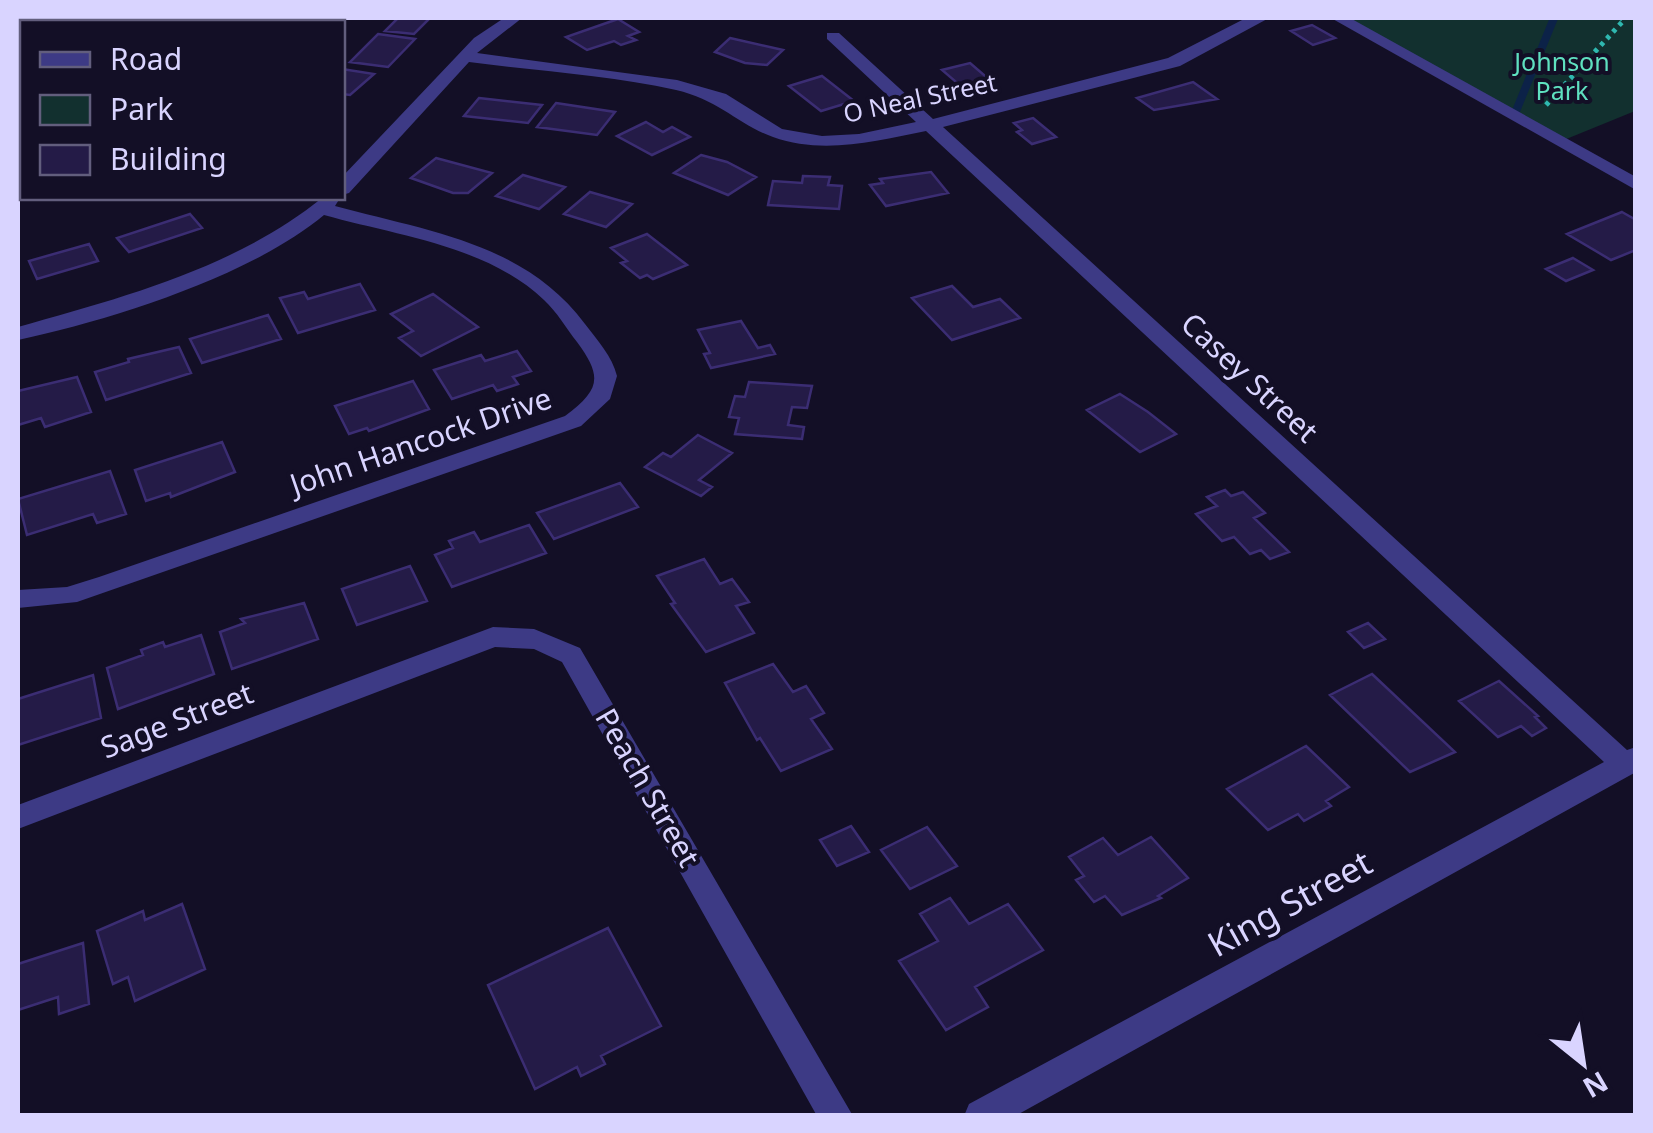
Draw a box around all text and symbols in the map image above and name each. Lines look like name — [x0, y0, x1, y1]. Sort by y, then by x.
legend — [20, 20, 345, 200]
text: Road — [110, 38, 182, 79]
park label: Johnson Park — [1512, 44, 1610, 107]
street label: O Neal Street — [840, 64, 1000, 130]
text: Park — [110, 88, 173, 129]
text: Building — [110, 138, 227, 179]
street label: Casey Street — [1173, 303, 1328, 451]
street label: John Hancock Drive — [282, 377, 557, 506]
street label: Sage Street — [94, 672, 259, 767]
street label: Peach Street — [586, 701, 710, 874]
street label: King Street — [1199, 838, 1380, 967]
north arrow — [1533, 1013, 1633, 1113]
text: N — [1577, 1063, 1615, 1108]

